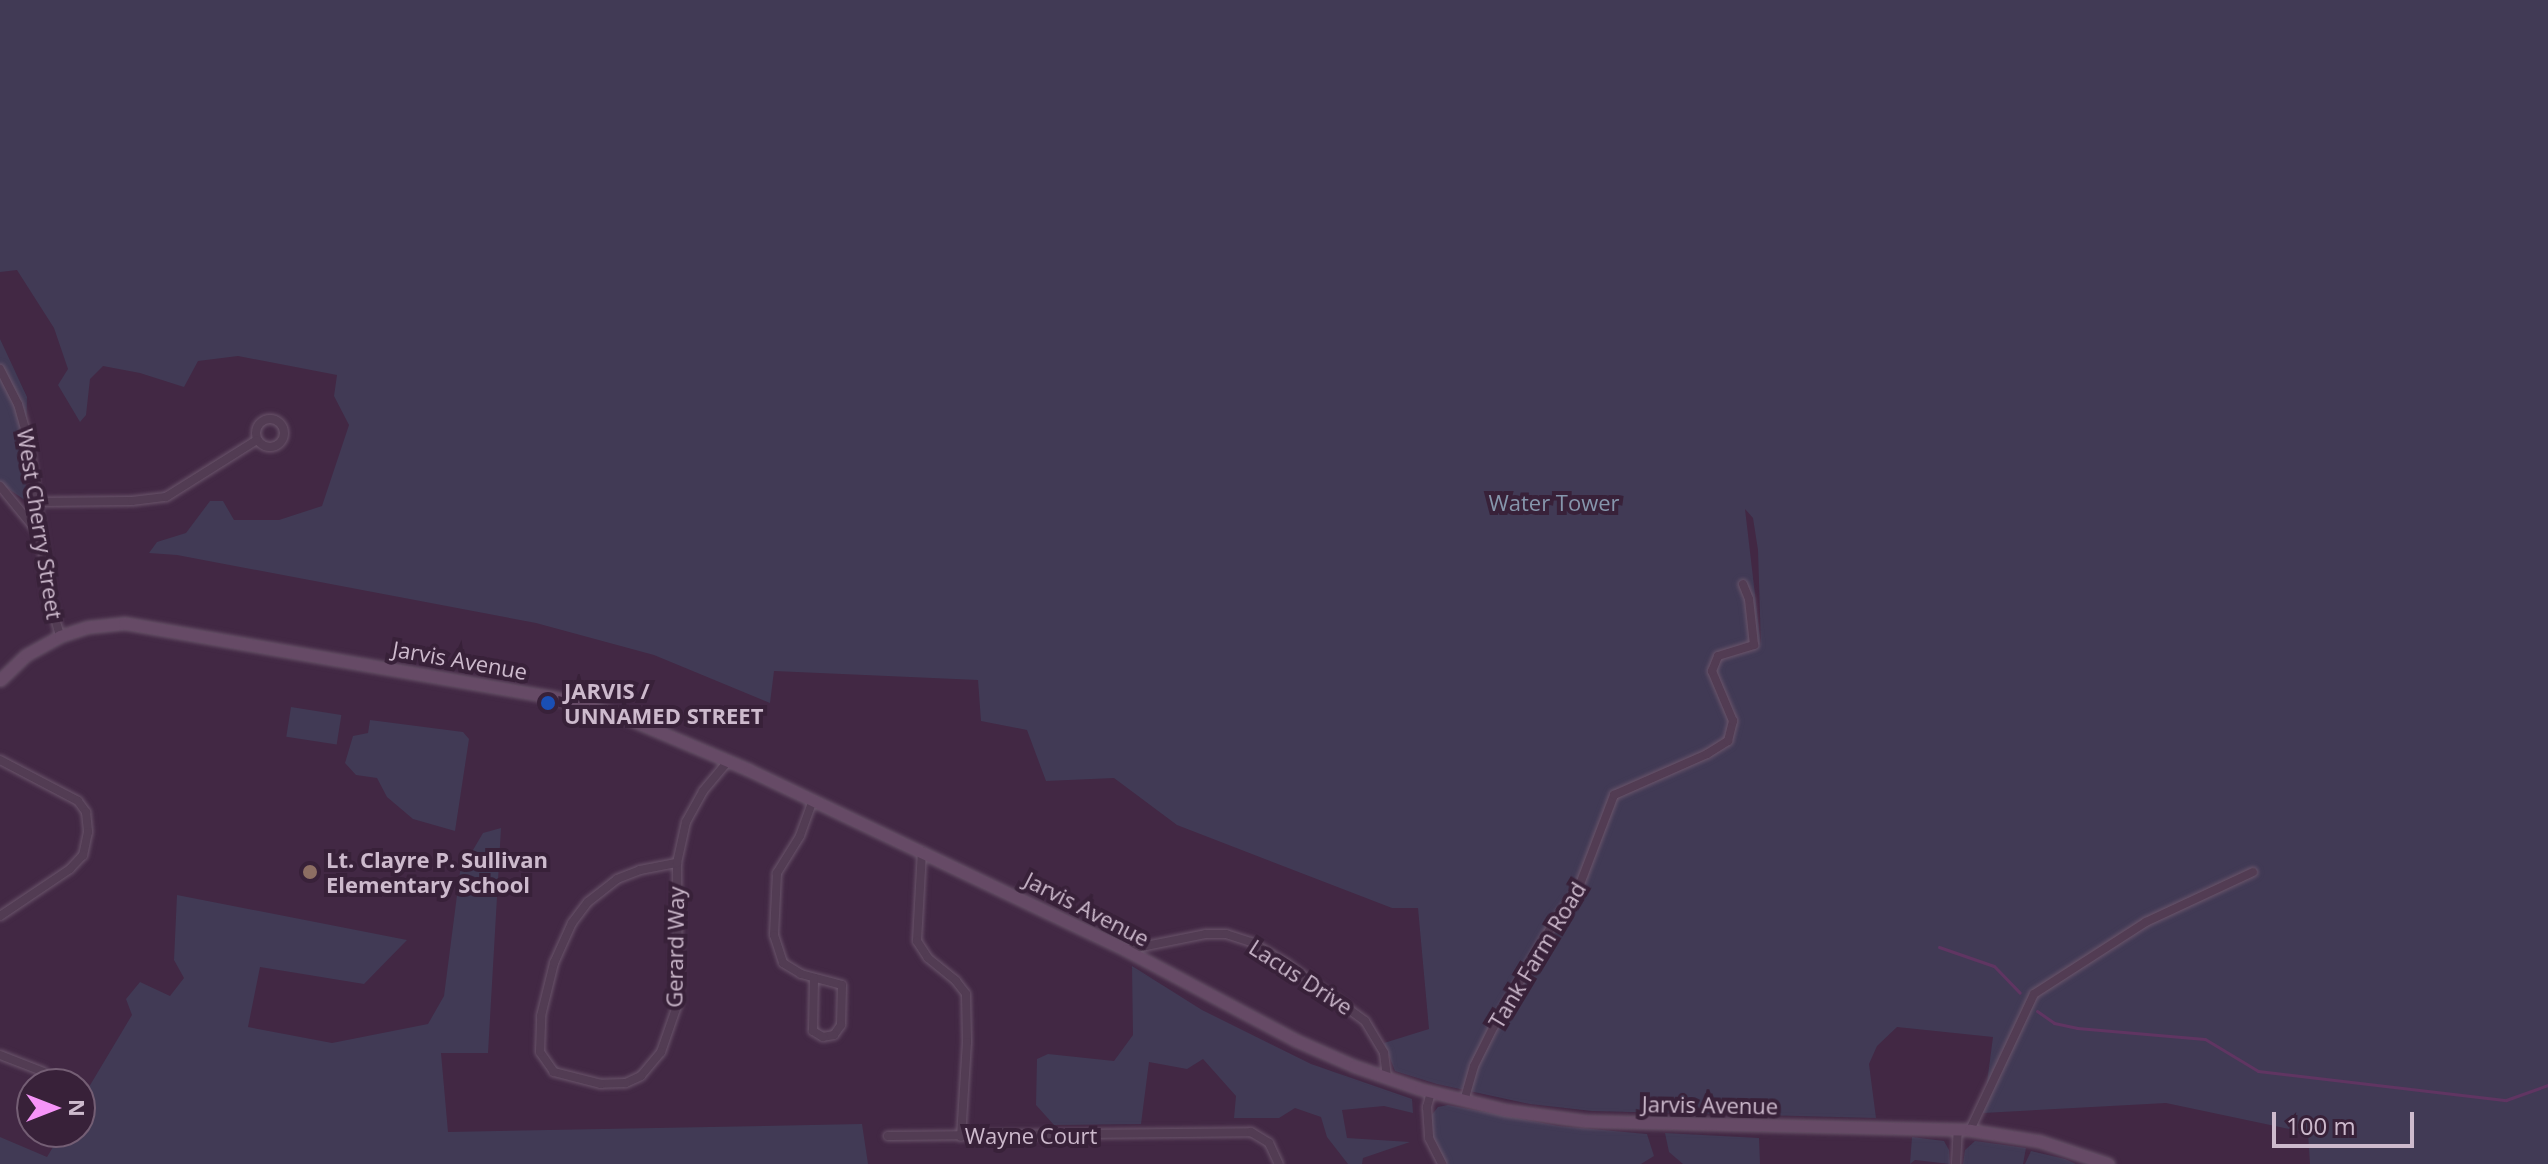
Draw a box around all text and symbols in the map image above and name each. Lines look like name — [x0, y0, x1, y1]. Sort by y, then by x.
street label: West Cherry Street — [12, 427, 68, 621]
park label: Water Tower — [1488, 490, 1620, 516]
street label: Jarvis Avenue — [391, 635, 529, 685]
place label: JARVIS / UNNAMED STREET — [564, 677, 763, 728]
marker: JARVIS / UNNAMED STREET — [539, 694, 557, 712]
place label: Lt. Clayre P. Sullivan Elementary School — [326, 846, 548, 898]
marker: Lt. Clayre P. Sullivan Elementary School — [301, 863, 319, 881]
street label: Jarvis Avenue — [1020, 866, 1154, 952]
street label: Tank Farm Road — [1483, 877, 1591, 1033]
street label: Gerard Way — [661, 886, 689, 1008]
street label: Lacus Drive — [1244, 934, 1358, 1020]
north arrow — [16, 1068, 96, 1148]
street label: Jarvis Avenue — [1642, 1091, 1778, 1119]
scale bar — [2276, 1096, 2418, 1146]
text: N — [63, 1099, 93, 1117]
text: 100 m — [2286, 1109, 2356, 1142]
street label: Wayne Court — [965, 1123, 1097, 1149]

